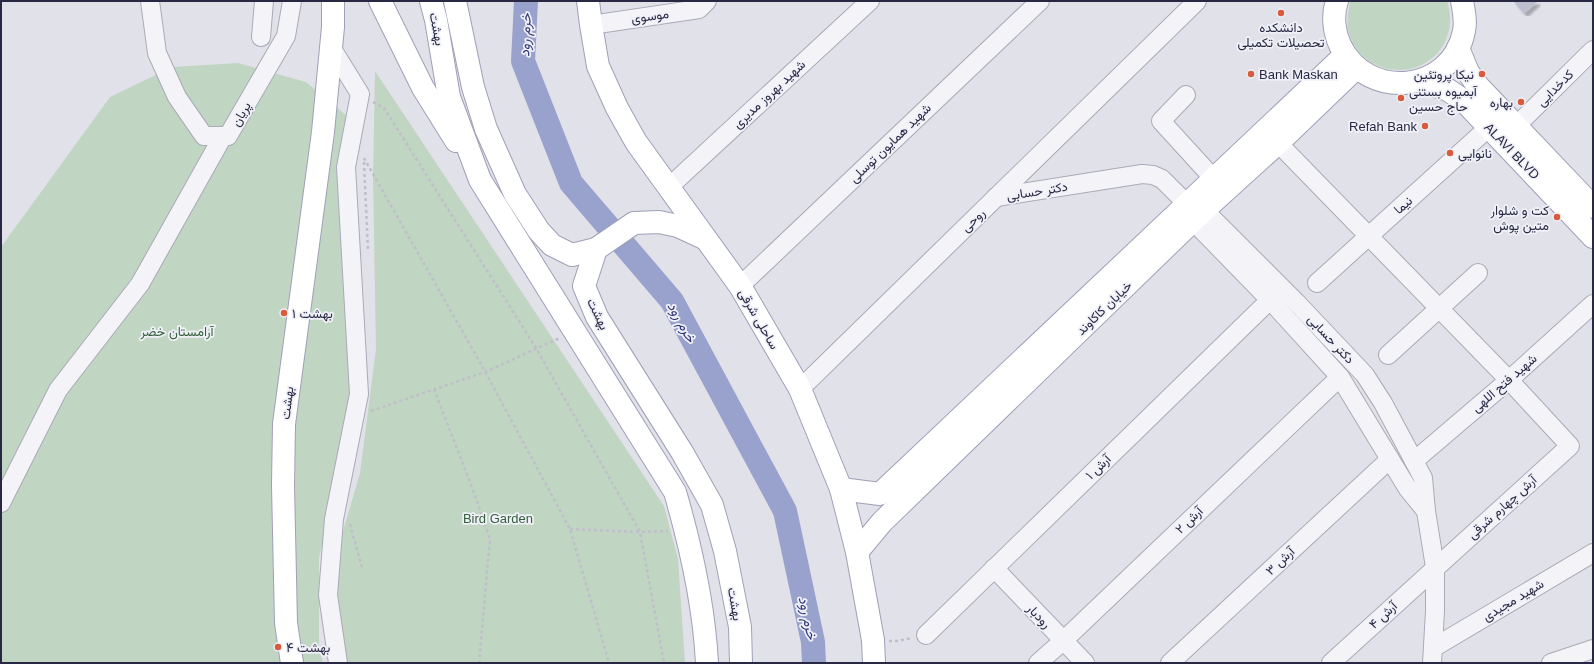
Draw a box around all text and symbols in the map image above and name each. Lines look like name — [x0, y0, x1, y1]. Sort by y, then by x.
street label: موسوی — [630, 6, 670, 27]
marker: دانشکده تحصیلات تکمیلی — [1276, 8, 1286, 18]
street label: بهشت — [425, 11, 448, 47]
water label: خرم رود — [516, 12, 536, 57]
place label: دانشکده تحصیلات تکمیلی — [1237, 20, 1325, 51]
street label: شهید بهروز مدیری — [730, 57, 809, 132]
street label: کدخدایی — [1534, 66, 1577, 110]
place label: Bank Maskan — [1259, 67, 1338, 82]
place label: نیکا پروتئین — [1414, 67, 1474, 84]
marker: Bank Maskan — [1246, 69, 1256, 79]
marker: نیکا پروتئین — [1477, 69, 1487, 79]
place label: آبمیوه بستنی حاج حسین — [1409, 84, 1478, 116]
marker: آبمیوه بستنی حاج حسین — [1396, 93, 1406, 103]
place label: بهاره — [1490, 95, 1513, 111]
marker: بهاره — [1516, 97, 1526, 107]
street label: پریان — [228, 99, 256, 130]
street label: شهید همایون توسلی — [846, 100, 935, 186]
place label: Refah Bank — [1349, 119, 1417, 134]
street label: ALAVI BLVD — [1481, 120, 1543, 182]
marker: Refah Bank — [1420, 121, 1430, 131]
place label: نانوایی — [1458, 146, 1492, 162]
marker: نانوایی — [1445, 148, 1455, 158]
street label: دکتر حسابی — [1005, 179, 1069, 204]
street label: نیما — [1391, 193, 1415, 217]
place label: کت و شلوار متین پوش — [1490, 203, 1549, 235]
street label: روحی — [958, 205, 989, 236]
marker: کت و شلوار متین پوش — [1552, 212, 1562, 222]
street label: خیابان کاکاوند — [1073, 278, 1136, 339]
street label: ساحلی شرقی — [735, 286, 782, 352]
street label: بهشت — [583, 296, 612, 333]
water label: خرم رود — [663, 299, 700, 346]
place label: بهشت ۱ — [292, 306, 333, 322]
marker: بهشت ۱ — [279, 308, 289, 318]
street label: دکتر حسابی — [1304, 311, 1358, 367]
park label: آرامستان خضر — [139, 324, 215, 340]
street label: شهید فتح اللهی — [1468, 351, 1541, 417]
street label: بهشت — [278, 385, 297, 421]
street label: آرش ۱ — [1082, 451, 1115, 483]
street label: آرش چهارم شرقی — [1464, 471, 1542, 543]
street label: آرش ۲ — [1172, 503, 1207, 537]
park label: Bird Garden — [463, 511, 533, 526]
street label: آرش ۳ — [1262, 543, 1299, 579]
street label: شهید مجیدی — [1480, 576, 1547, 625]
street label: بهشت — [724, 586, 745, 622]
water label: خرم رود — [794, 595, 820, 642]
street label: آرش ۴ — [1366, 598, 1402, 632]
street label: رودبار — [1022, 600, 1054, 632]
place label: بهشت ۴ — [286, 640, 331, 656]
marker: بهشت ۴ — [273, 642, 283, 652]

